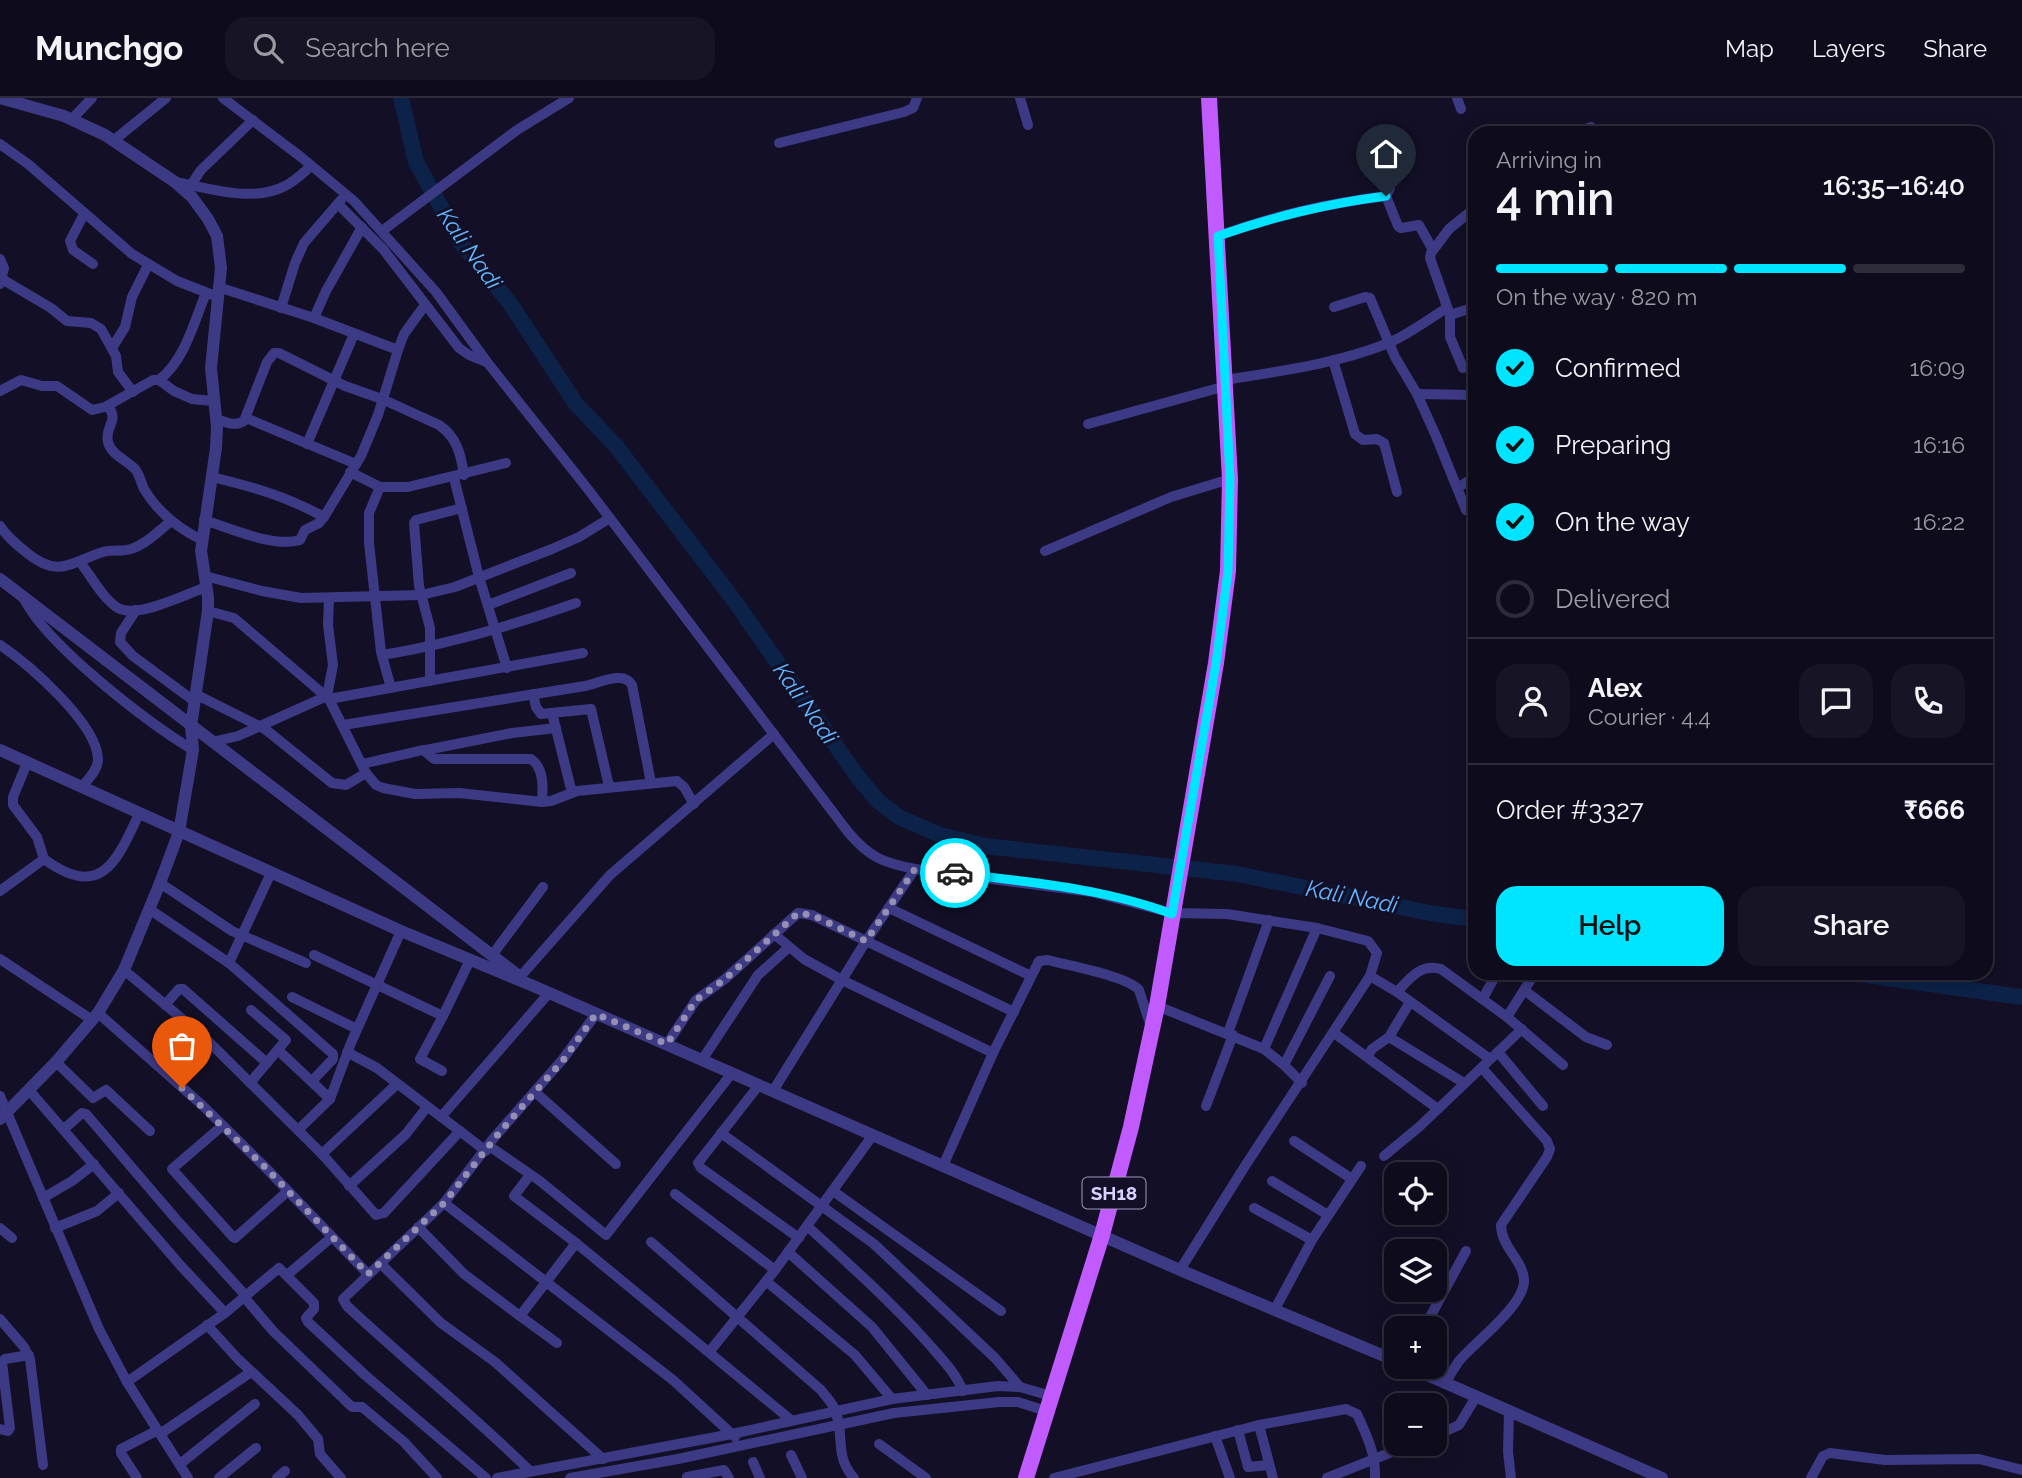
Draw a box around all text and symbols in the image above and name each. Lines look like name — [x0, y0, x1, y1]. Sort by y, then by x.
search box — [225, 17, 715, 80]
text: Munchgo — [35, 29, 183, 68]
icon: search — [249, 29, 287, 67]
text: Search here — [305, 33, 450, 63]
text: Map — [1725, 34, 1774, 63]
text: Layers — [1812, 34, 1885, 63]
text: Share — [1923, 34, 1987, 63]
pin — [1356, 124, 1416, 196]
icon: home — [1367, 135, 1405, 173]
text: Arriving in — [1496, 146, 1602, 173]
text: 16:35–16:40 — [1823, 171, 1965, 201]
text: 4 min — [1496, 172, 1615, 226]
water label: Kali Nadi — [432, 202, 508, 295]
text: On the way · 820 m — [1496, 283, 1698, 310]
icon: check — [1496, 349, 1534, 387]
text: Confirmed — [1555, 353, 1681, 383]
text: 16:09 — [1909, 354, 1965, 381]
icon: check — [1496, 426, 1534, 464]
text: Preparing — [1555, 430, 1671, 460]
text: 16:16 — [1913, 431, 1965, 458]
icon: check — [1496, 503, 1534, 541]
text: On the way — [1555, 507, 1690, 537]
text: 16:22 — [1913, 508, 1965, 535]
text: Delivered — [1555, 584, 1670, 614]
water label: Kali Nadi — [768, 657, 844, 750]
button: person — [1496, 664, 1570, 738]
button: chat — [1799, 664, 1873, 738]
button: phone — [1891, 664, 1965, 738]
text: Alex — [1588, 673, 1643, 703]
text: Courier · 4.4 — [1588, 703, 1711, 730]
text: Order #3327 — [1496, 795, 1644, 825]
text: ₹666 — [1904, 795, 1965, 825]
courier — [920, 838, 990, 908]
icon: car — [936, 854, 974, 892]
water label: Kali Nadi — [1304, 874, 1401, 918]
button: Help — [1496, 886, 1724, 966]
button: Share — [1738, 886, 1965, 966]
pin — [152, 1016, 212, 1088]
icon: bag — [163, 1027, 201, 1065]
map controls — [1384, 1162, 1447, 1456]
button: locate — [1384, 1162, 1447, 1225]
road number: SH18 — [1082, 1177, 1146, 1208]
button: layers — [1384, 1239, 1447, 1302]
button: + — [1384, 1316, 1447, 1379]
button: − — [1384, 1393, 1447, 1456]

